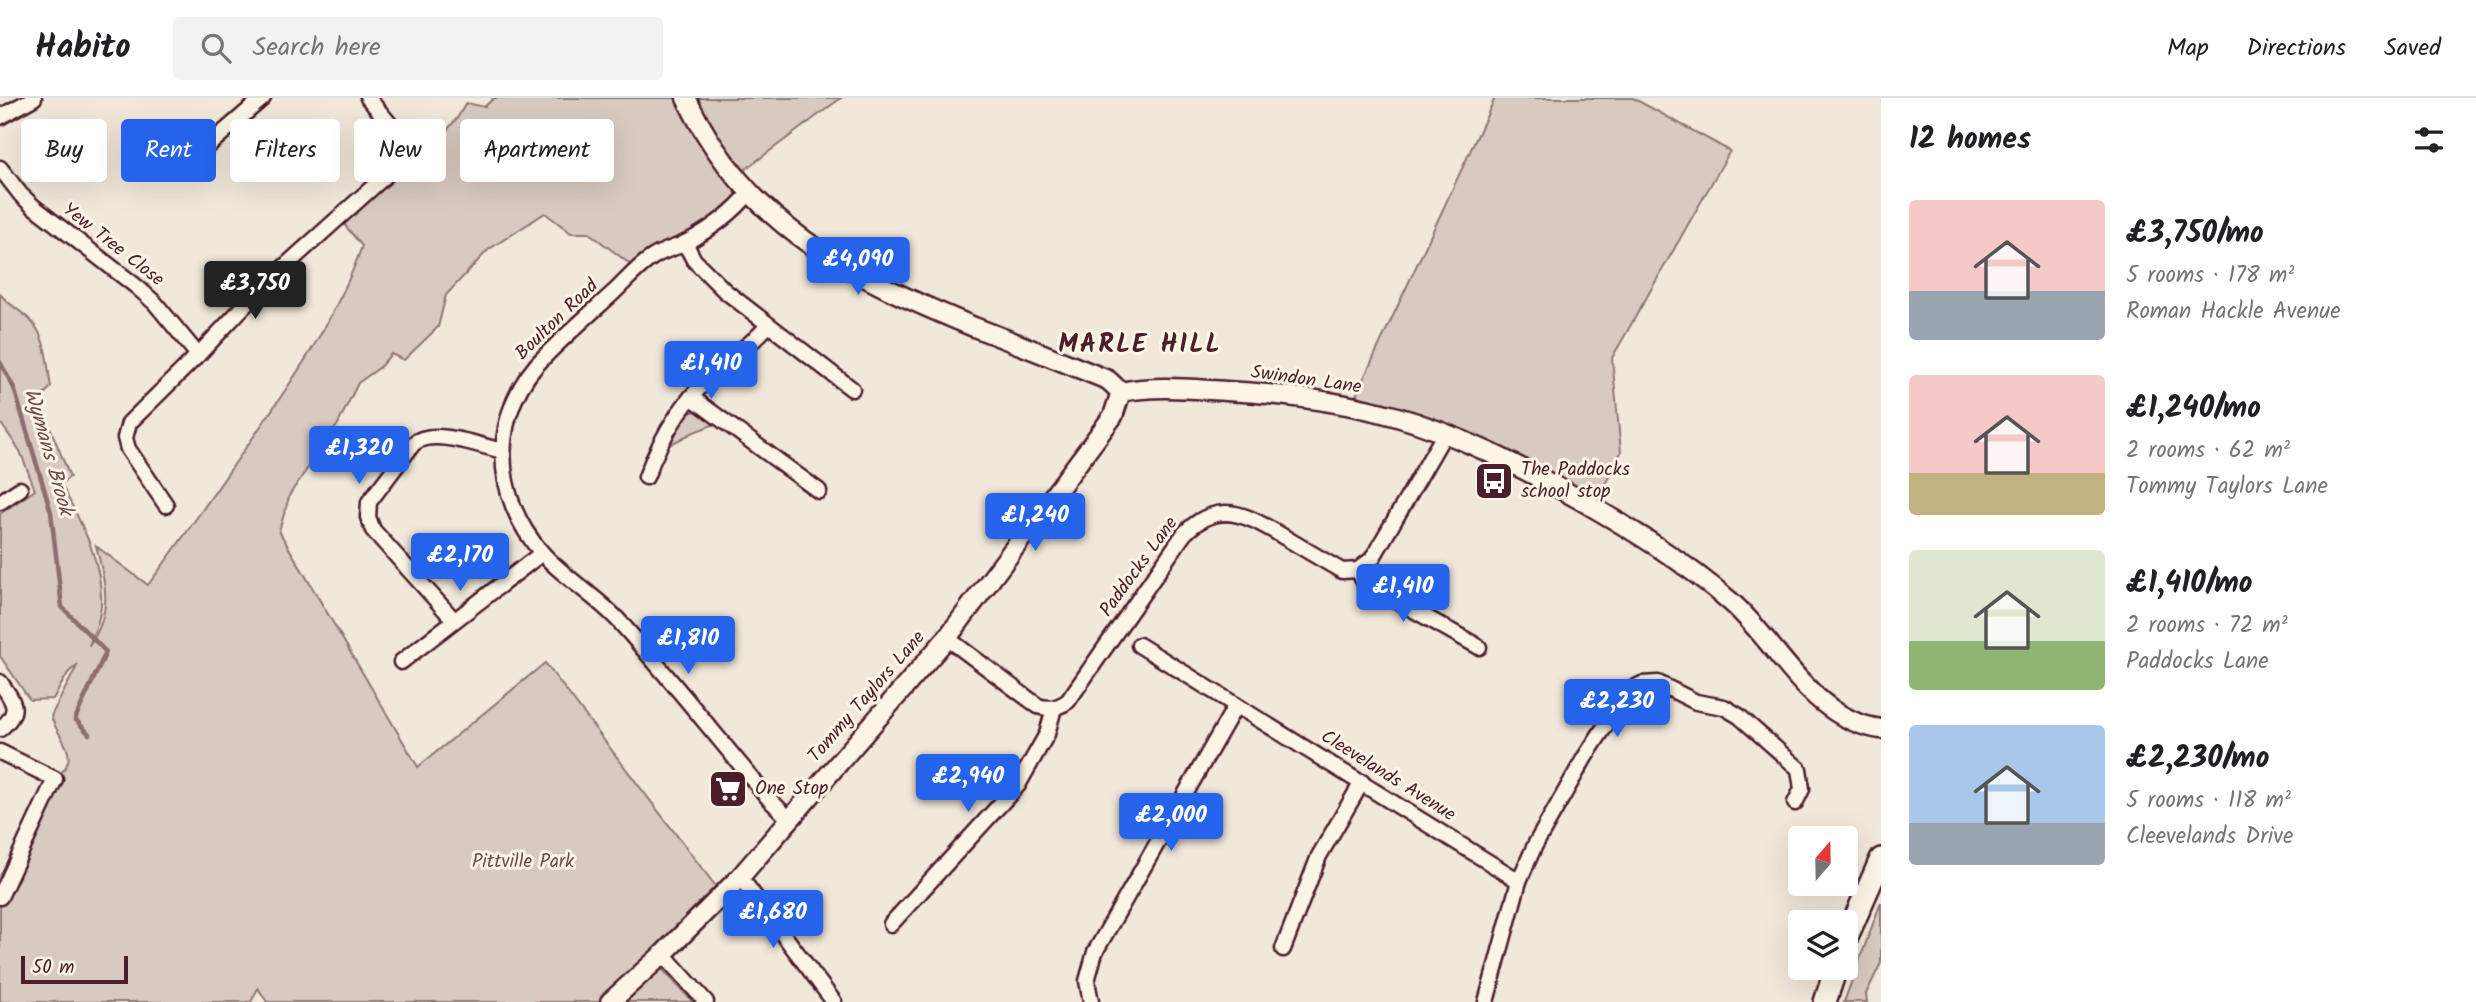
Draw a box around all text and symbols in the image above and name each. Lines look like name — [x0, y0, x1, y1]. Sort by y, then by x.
search box — [173, 17, 663, 80]
text: Habito — [35, 22, 131, 75]
text: Search here — [253, 27, 381, 69]
icon: search — [197, 29, 235, 67]
text: Map — [2167, 29, 2209, 68]
text: Directions — [2247, 29, 2346, 68]
text: Saved — [2384, 29, 2441, 68]
text: 12 homes — [1909, 116, 2031, 164]
chip: Buy — [21, 119, 107, 182]
chip: Rent — [121, 119, 216, 182]
chip: Filters — [230, 119, 340, 182]
chip: New — [354, 119, 446, 182]
chip: Apartment — [460, 119, 614, 182]
icon: filters — [2410, 121, 2448, 159]
street label: Yew Tree Close — [56, 196, 171, 295]
text: £3,750/mo — [2126, 210, 2264, 258]
icon: home — [1965, 228, 2049, 312]
pin: £4,090 — [801, 238, 915, 297]
text: £4,090 — [823, 242, 893, 278]
text: 5 rooms · 178 m² — [2126, 258, 2294, 294]
pin: £3,750 — [198, 262, 312, 321]
text: £3,750 — [220, 266, 290, 302]
street label: Boulton Road — [508, 272, 606, 368]
text: Roman Hackle Avenue — [2126, 294, 2341, 330]
district label: MARLE HILL — [1058, 324, 1222, 366]
pin: £1,410 — [654, 342, 768, 401]
text: £1,410 — [680, 346, 742, 382]
street label: Swindon Lane — [1249, 357, 1364, 403]
water label: Wymans Brook — [14, 385, 83, 522]
text: £1,240/mo — [2126, 385, 2261, 433]
icon: home — [1965, 403, 2049, 487]
pin: £1,320 — [302, 426, 416, 486]
text: £1,320 — [325, 431, 393, 467]
text: 2 rooms · 62 m² — [2126, 433, 2290, 469]
place label: The Paddocks school stop — [1521, 455, 1630, 507]
bus stop icon: The Paddocks school stop — [1473, 460, 1515, 502]
text: Tommy Taylors Lane — [2126, 469, 2328, 505]
pin: £1,240 — [978, 494, 1092, 553]
text: £1,240 — [1001, 498, 1069, 534]
street label: Paddocks Lane — [1092, 510, 1186, 623]
pin: £2,170 — [403, 533, 517, 593]
text: £2,170 — [427, 538, 493, 574]
text: £1,410/mo — [2126, 560, 2252, 608]
pin: £1,410 — [1346, 564, 1460, 624]
text: £1,410 — [1372, 569, 1434, 605]
icon: home — [1965, 578, 2049, 662]
text: 2 rooms · 72 m² — [2126, 608, 2288, 644]
pin: £1,810 — [631, 616, 745, 676]
text: £1,810 — [657, 621, 719, 657]
street label: Tommy Taylors Lane — [801, 624, 933, 770]
text: Paddocks Lane — [2126, 644, 2269, 680]
pin: £2,230 — [1560, 680, 1674, 739]
text: £2,230 — [1580, 684, 1654, 720]
street label: Cleevelands Avenue — [1315, 722, 1462, 830]
text: £2,230/mo — [2126, 735, 2269, 783]
icon: home — [1965, 753, 2049, 837]
pin: £2,940 — [911, 754, 1025, 814]
text: £2,940 — [932, 759, 1004, 795]
supermarket icon: One Stop — [707, 768, 749, 810]
place label: One Stop — [755, 774, 828, 804]
text: 5 rooms · 118 m² — [2126, 783, 2291, 819]
pin: £2,000 — [1114, 794, 1228, 853]
text: £2,000 — [1135, 798, 1207, 834]
text: Cleevelands Drive — [2126, 819, 2293, 855]
north arrow — [1788, 826, 1858, 896]
map controls — [1788, 826, 1858, 980]
park label: Pittville Park — [472, 847, 574, 877]
pin: £1,680 — [716, 890, 830, 950]
text: £1,680 — [739, 895, 807, 931]
button: layers — [1788, 910, 1858, 980]
scale bar — [21, 953, 128, 985]
text: 50 m — [32, 953, 74, 983]

